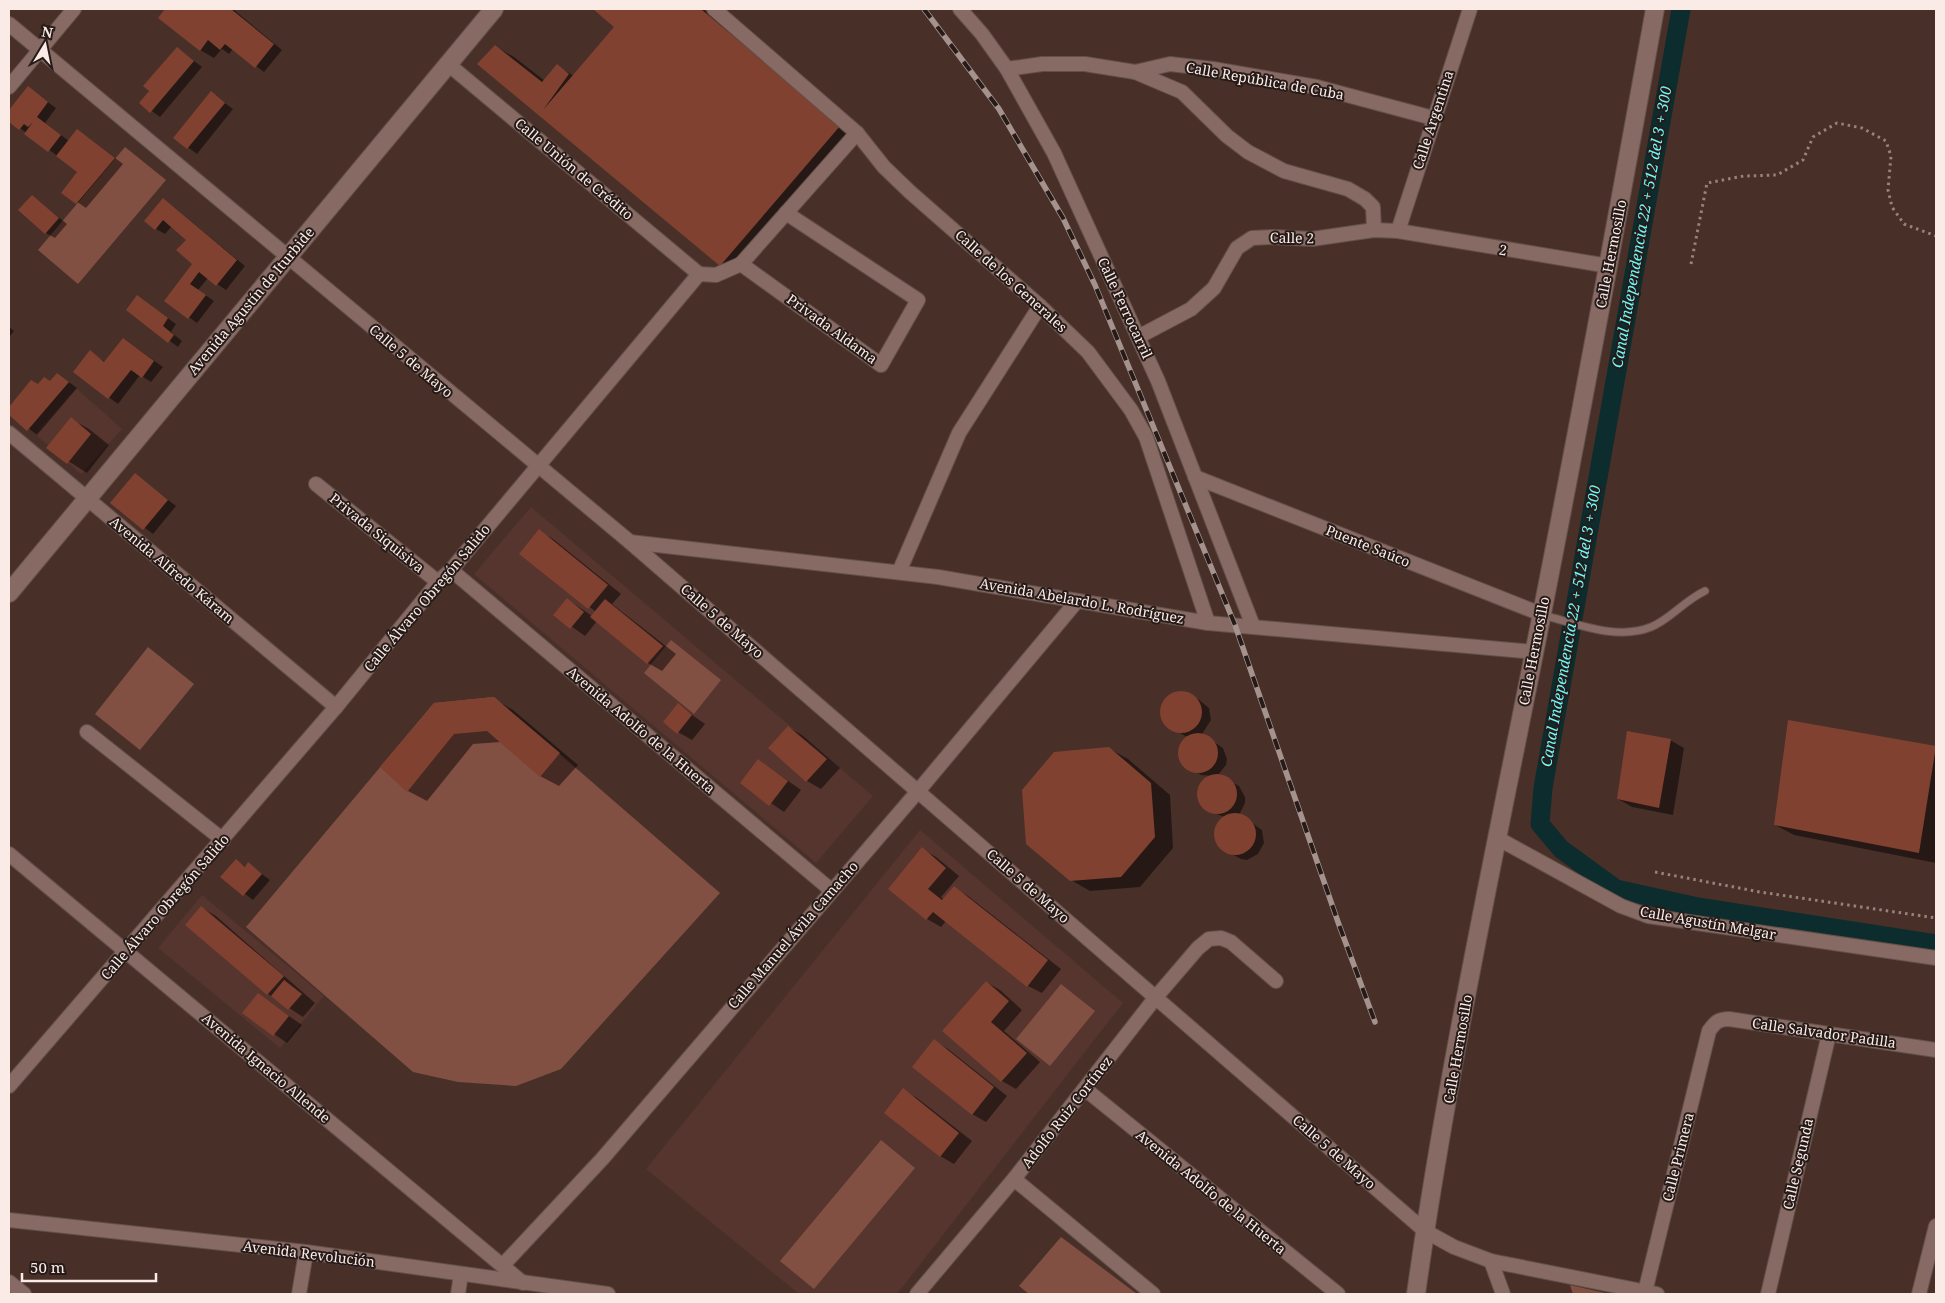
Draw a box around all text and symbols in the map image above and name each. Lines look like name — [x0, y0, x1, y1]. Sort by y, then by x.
north arrow — [20, 20, 70, 70]
text: N — [40, 21, 54, 42]
street label: Calle República de Cuba — [1185, 57, 1346, 104]
street label: Calle Argentina — [1408, 68, 1458, 172]
water label: Canal Independencia 22 + 512 del 3 + 300 — [1606, 84, 1676, 369]
street label: Calle Unión de Crédito — [511, 113, 638, 224]
street label: Calle Hermosillo — [1591, 198, 1630, 310]
street label: Avenida Agustín de Iturbide — [183, 223, 318, 378]
street label: Calle de los Generales — [951, 225, 1071, 336]
street label: Calle 2 — [1270, 228, 1314, 247]
street label: 2 — [1498, 239, 1509, 260]
street label: Calle Ferrocarril — [1094, 254, 1157, 362]
street label: Privada Aldama — [783, 289, 881, 368]
street label: Calle 5 de Mayo — [365, 320, 457, 401]
water label: Canal Independencia 22 + 512 del 3 + 300 — [1535, 483, 1605, 768]
street label: Privada Siquisiva — [326, 489, 429, 577]
street label: Avenida Alfredo Káram — [106, 512, 239, 627]
street label: Calle Álvaro Obregón Salido — [359, 520, 494, 675]
street label: Puente Saúco — [1323, 520, 1413, 571]
street label: Avenida Abelardo L. Rodríguez — [978, 573, 1186, 628]
street label: Calle 5 de Mayo — [677, 579, 768, 662]
street label: Calle Hermosillo — [1514, 595, 1553, 707]
street label: Avenida Adolfo de la Huerta — [563, 662, 720, 797]
street label: Calle Álvaro Obregón Salido — [96, 830, 233, 984]
street label: Calle 5 de Mayo — [983, 844, 1074, 927]
street label: Calle Manuel Ávila Camacho — [723, 857, 862, 1013]
street label: Calle Agustín Melgar — [1639, 901, 1778, 944]
street label: Calle Hermosillo — [1439, 993, 1476, 1105]
street label: Avenida Ignacio Allende — [198, 1008, 335, 1127]
street label: Calle Salvador Padilla — [1751, 1013, 1897, 1052]
street label: Adolfo Ruiz Cortínez — [1017, 1052, 1116, 1172]
street label: Calle 5 de Mayo — [1289, 1110, 1380, 1193]
street label: Calle Primera — [1657, 1110, 1698, 1203]
street label: Calle Segunda — [1778, 1116, 1817, 1211]
street label: Avenida Adolfo de la Huerta — [1132, 1125, 1291, 1258]
street label: Avenida Revolución — [242, 1236, 376, 1271]
scale bar — [22, 1250, 156, 1282]
text: 50 m — [30, 1257, 65, 1277]

